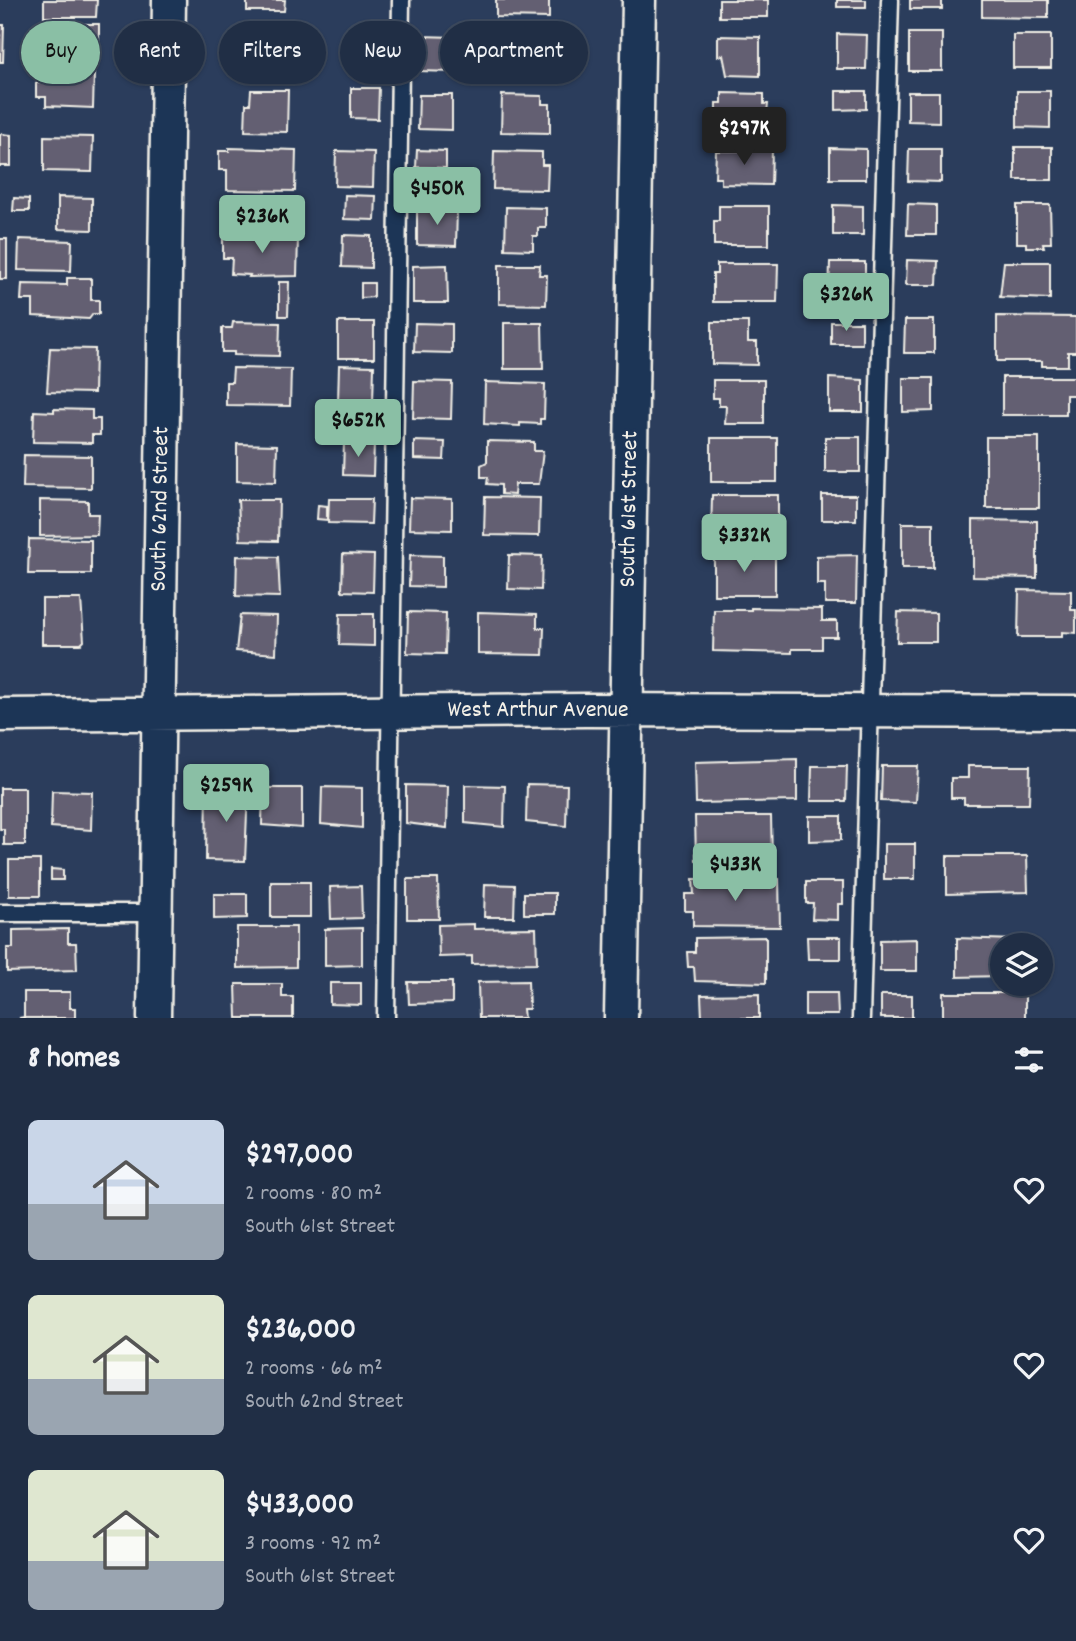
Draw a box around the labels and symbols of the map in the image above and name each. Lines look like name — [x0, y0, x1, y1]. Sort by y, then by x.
pin: $297K — [695, 108, 793, 167]
pin: $450K — [388, 168, 486, 227]
pin: $236K — [213, 196, 311, 255]
pin: $326K — [797, 274, 895, 333]
pin: $652K — [309, 400, 407, 459]
street label: South 62nd Street — [143, 426, 179, 592]
street label: South 61st Street — [612, 430, 648, 588]
pin: $332K — [695, 514, 793, 574]
street label: West Arthur Avenue — [447, 694, 629, 728]
pin: $259K — [177, 764, 275, 824]
pin: $433K — [686, 844, 784, 903]

